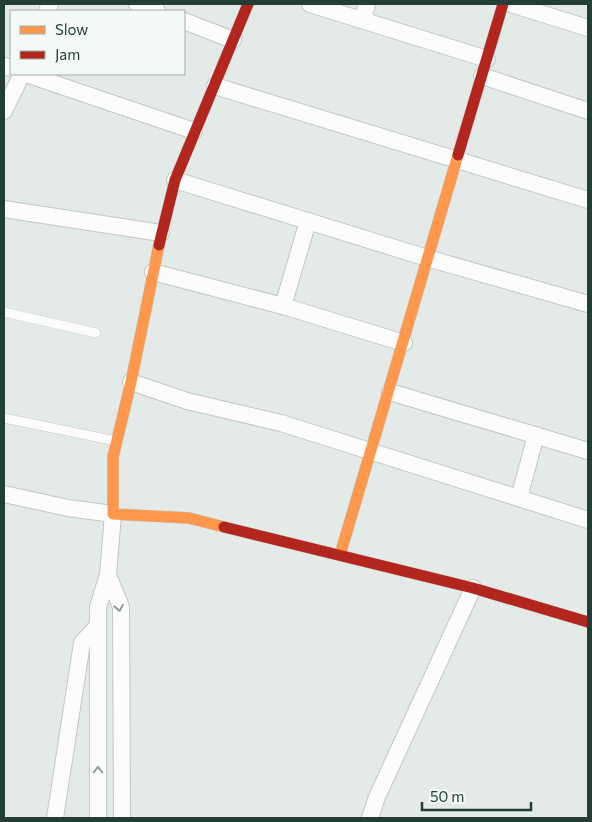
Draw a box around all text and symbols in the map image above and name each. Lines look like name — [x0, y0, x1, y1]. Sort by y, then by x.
legend — [10, 10, 185, 75]
text: Slow — [55, 20, 88, 38]
text: Jam — [55, 45, 80, 63]
one-way arrow — [114, 604, 124, 613]
one-way arrow — [93, 765, 103, 773]
scale bar — [422, 780, 531, 812]
text: 50 m — [430, 787, 464, 805]

